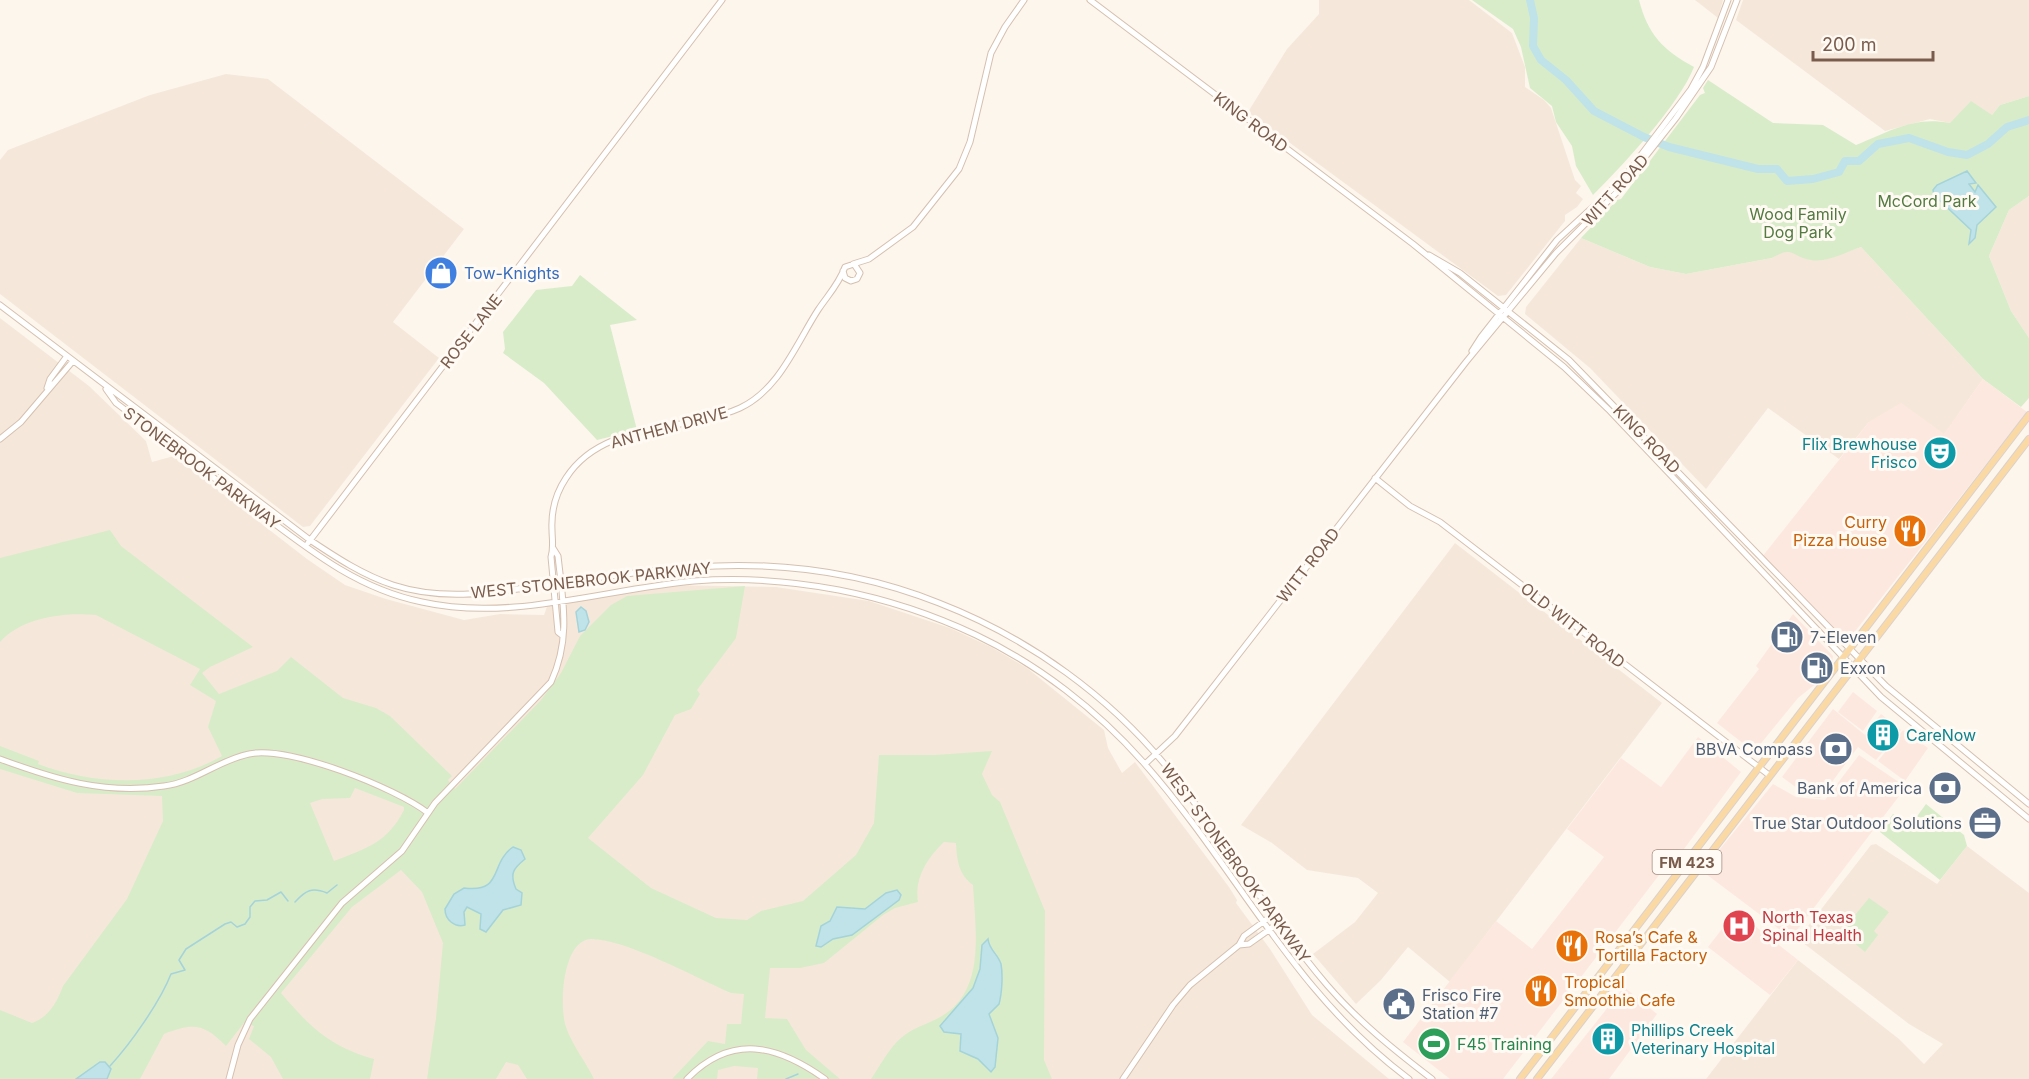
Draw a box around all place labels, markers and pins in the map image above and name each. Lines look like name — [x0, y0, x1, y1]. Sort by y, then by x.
shop icon: Tow-Knights — [423, 255, 459, 291]
place label: Tow-Knights — [464, 263, 560, 283]
place label: Flix Brewhouse Frisco — [1802, 434, 1917, 472]
theatre icon: Flix Brewhouse Frisco — [1922, 435, 1958, 471]
place label: Curry Pizza House — [1793, 512, 1887, 550]
restaurant icon: Curry Pizza House — [1892, 513, 1928, 549]
fuel station icon: 7-Eleven — [1769, 619, 1805, 655]
place label: 7-Eleven — [1810, 627, 1876, 647]
fuel station icon: Exxon — [1799, 650, 1835, 686]
place label: Exxon — [1840, 658, 1886, 678]
building icon: CareNow — [1865, 717, 1901, 753]
place label: CareNow — [1906, 725, 1976, 745]
bank icon: BBVA Compass — [1818, 731, 1854, 767]
place label: BBVA Compass — [1695, 739, 1813, 759]
bank icon: Bank of America — [1927, 770, 1963, 806]
place label: Bank of America — [1797, 778, 1922, 798]
office icon: True Star Outdoor Solutions — [1967, 805, 2003, 841]
place label: True Star Outdoor Solutions — [1752, 813, 1962, 833]
place label: North Texas Spinal Health — [1762, 907, 1862, 945]
hospital icon: North Texas Spinal Health — [1721, 908, 1757, 944]
place label: Rosa’s Cafe & Tortilla Factory — [1595, 927, 1707, 965]
restaurant icon: Rosa’s Cafe & Tortilla Factory — [1554, 928, 1590, 964]
place label: Tropical Smoothie Cafe — [1564, 972, 1675, 1010]
restaurant icon: Tropical Smoothie Cafe — [1523, 973, 1559, 1009]
place label: Frisco Fire Station #7 — [1422, 985, 1501, 1023]
public building icon: Frisco Fire Station #7 — [1381, 986, 1417, 1022]
place label: Phillips Creek Veterinary Hospital — [1631, 1020, 1775, 1058]
building icon: Phillips Creek Veterinary Hospital — [1590, 1021, 1626, 1057]
sports icon: F45 Training — [1416, 1026, 1452, 1062]
place label: F45 Training — [1457, 1034, 1552, 1054]

